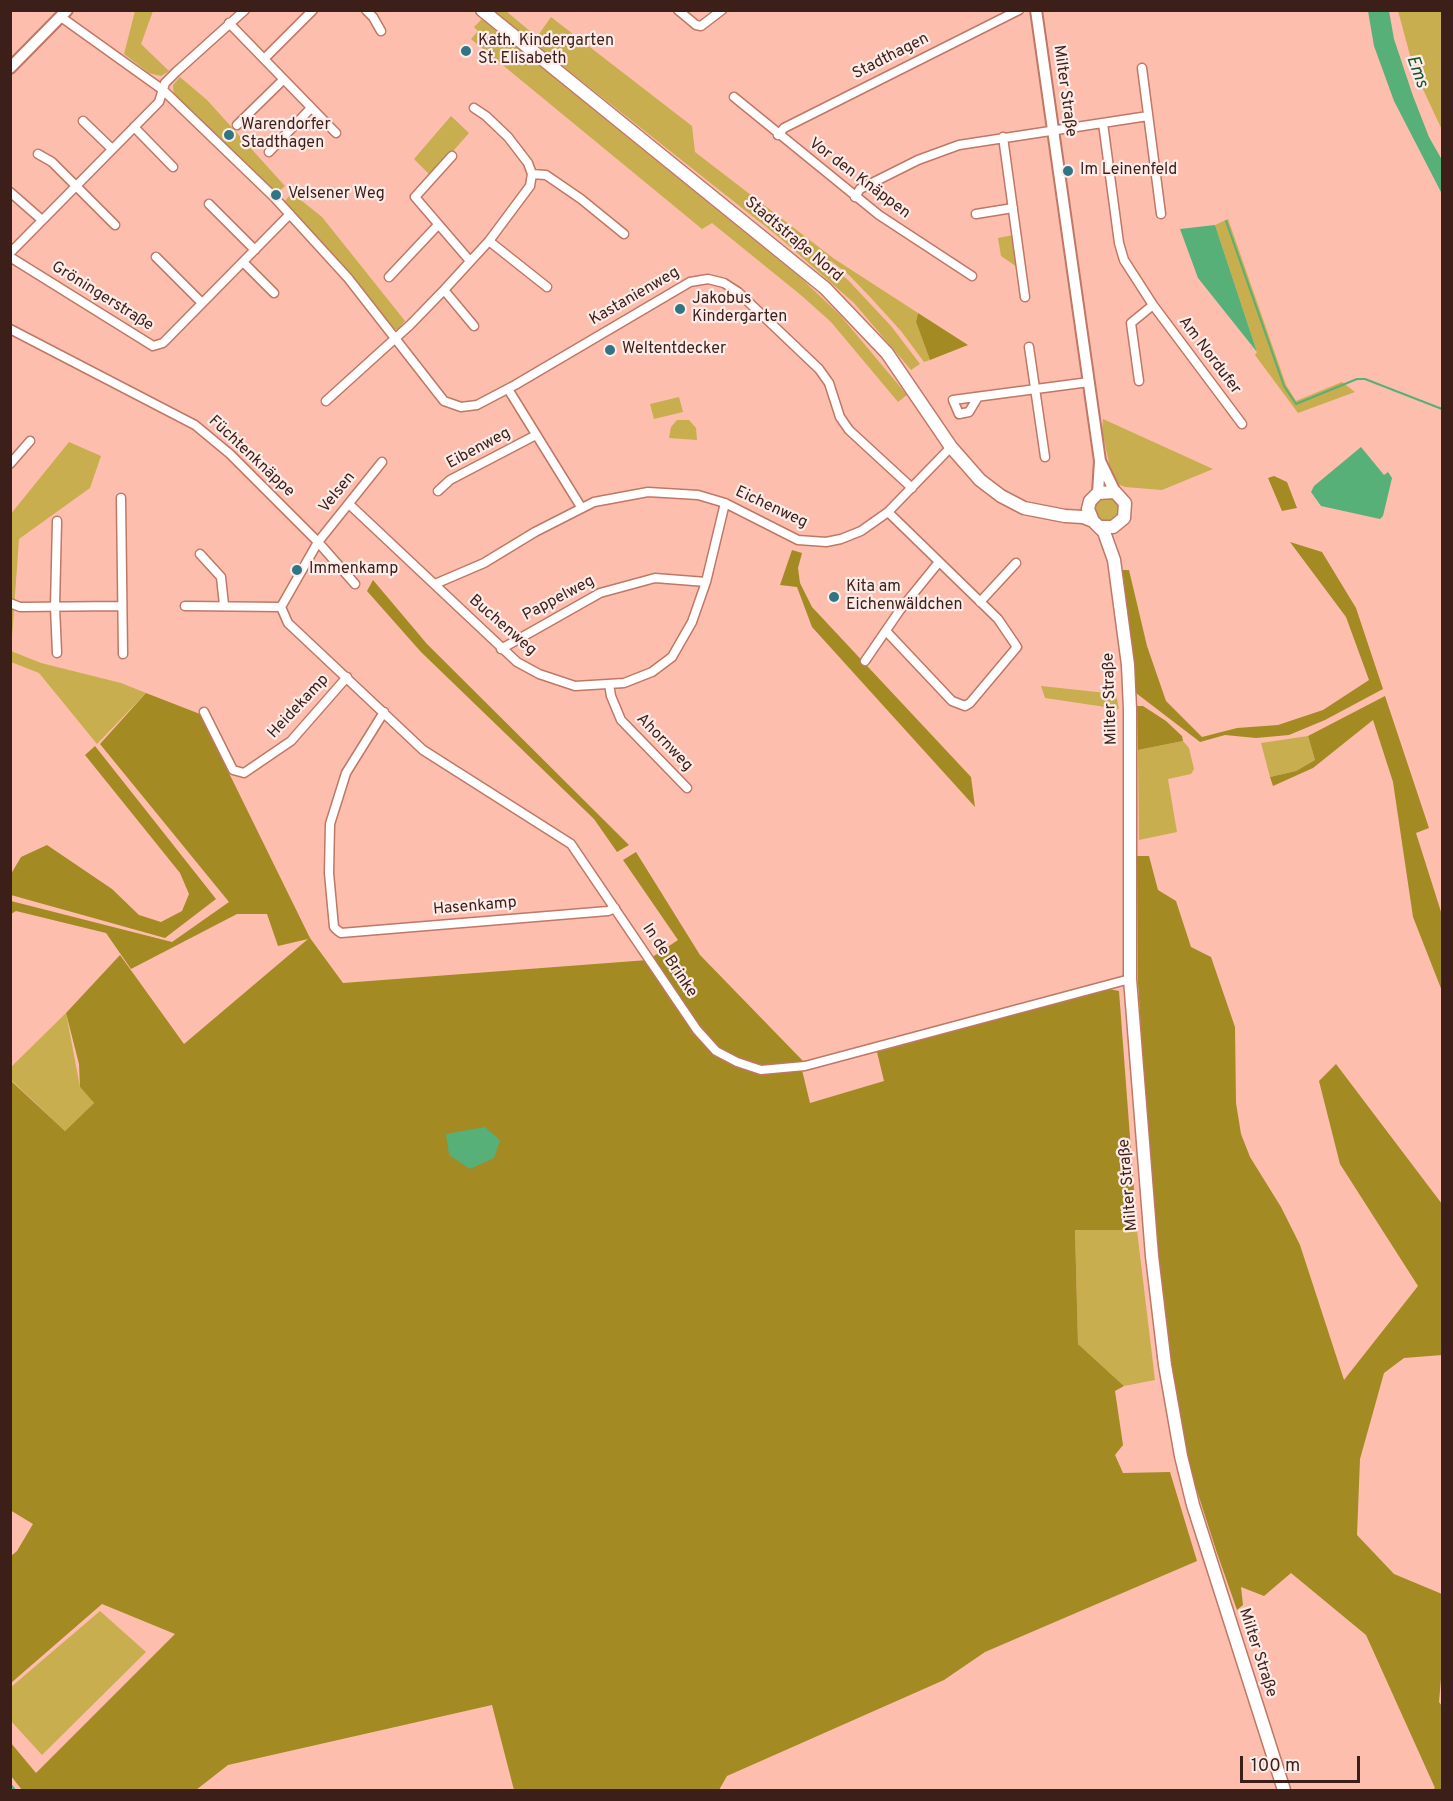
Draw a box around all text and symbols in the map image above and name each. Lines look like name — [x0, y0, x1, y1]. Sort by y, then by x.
street label: Stadthagen — [850, 30, 932, 84]
place label: Kath. Kindergarten St. Elisabeth — [478, 32, 614, 70]
marker: Kath. Kindergarten St. Elisabeth — [459, 44, 473, 58]
street label: Milter Straße — [1048, 44, 1080, 138]
water label: Ems — [1400, 53, 1432, 91]
place label: Warendorfer Stadthagen — [241, 116, 331, 154]
marker: Warendorfer Stadthagen — [222, 128, 236, 142]
street label: Vor den Knäppen — [804, 135, 914, 223]
place label: Im Leinenfeld — [1080, 161, 1177, 181]
marker: Im Leinenfeld — [1061, 164, 1075, 178]
place label: Velsener Weg — [288, 185, 385, 205]
marker: Velsener Weg — [269, 188, 283, 202]
street label: Stadtstraße Nord — [740, 193, 846, 287]
street label: Gröningerstraße — [47, 258, 157, 336]
street label: Kastanienweg — [587, 264, 683, 330]
place label: Jakobus Kindergarten — [692, 290, 787, 328]
marker: Jakobus Kindergarten — [673, 302, 687, 316]
street label: Am Nordufer — [1174, 313, 1244, 399]
place label: Weltentdecker — [622, 340, 726, 360]
marker: Weltentdecker — [603, 343, 617, 357]
street label: Füchtenknäppe — [204, 412, 298, 502]
street label: Eibenweg — [444, 424, 514, 474]
street label: Velsen — [316, 469, 360, 517]
street label: Eichenweg — [732, 483, 810, 533]
place label: Immenkamp — [309, 560, 398, 580]
marker: Immenkamp — [290, 563, 304, 577]
street label: Pappelweg — [520, 572, 598, 626]
place label: Kita am Eichenwäldchen — [846, 578, 962, 616]
marker: Kita am Eichenwäldchen — [827, 590, 841, 604]
street label: Buchenweg — [464, 591, 540, 661]
street label: Milter Straße — [1100, 653, 1122, 745]
street label: Heidekamp — [264, 671, 334, 743]
street label: Ahornweg — [632, 710, 696, 776]
street label: Hasenkamp — [432, 894, 518, 920]
street label: In de Brinke — [637, 920, 701, 1002]
street label: Milter Straße — [1115, 1138, 1143, 1232]
street label: Milter Straße — [1234, 1606, 1280, 1700]
scale bar — [1243, 1744, 1363, 1782]
text: 100 m — [1251, 1755, 1300, 1778]

